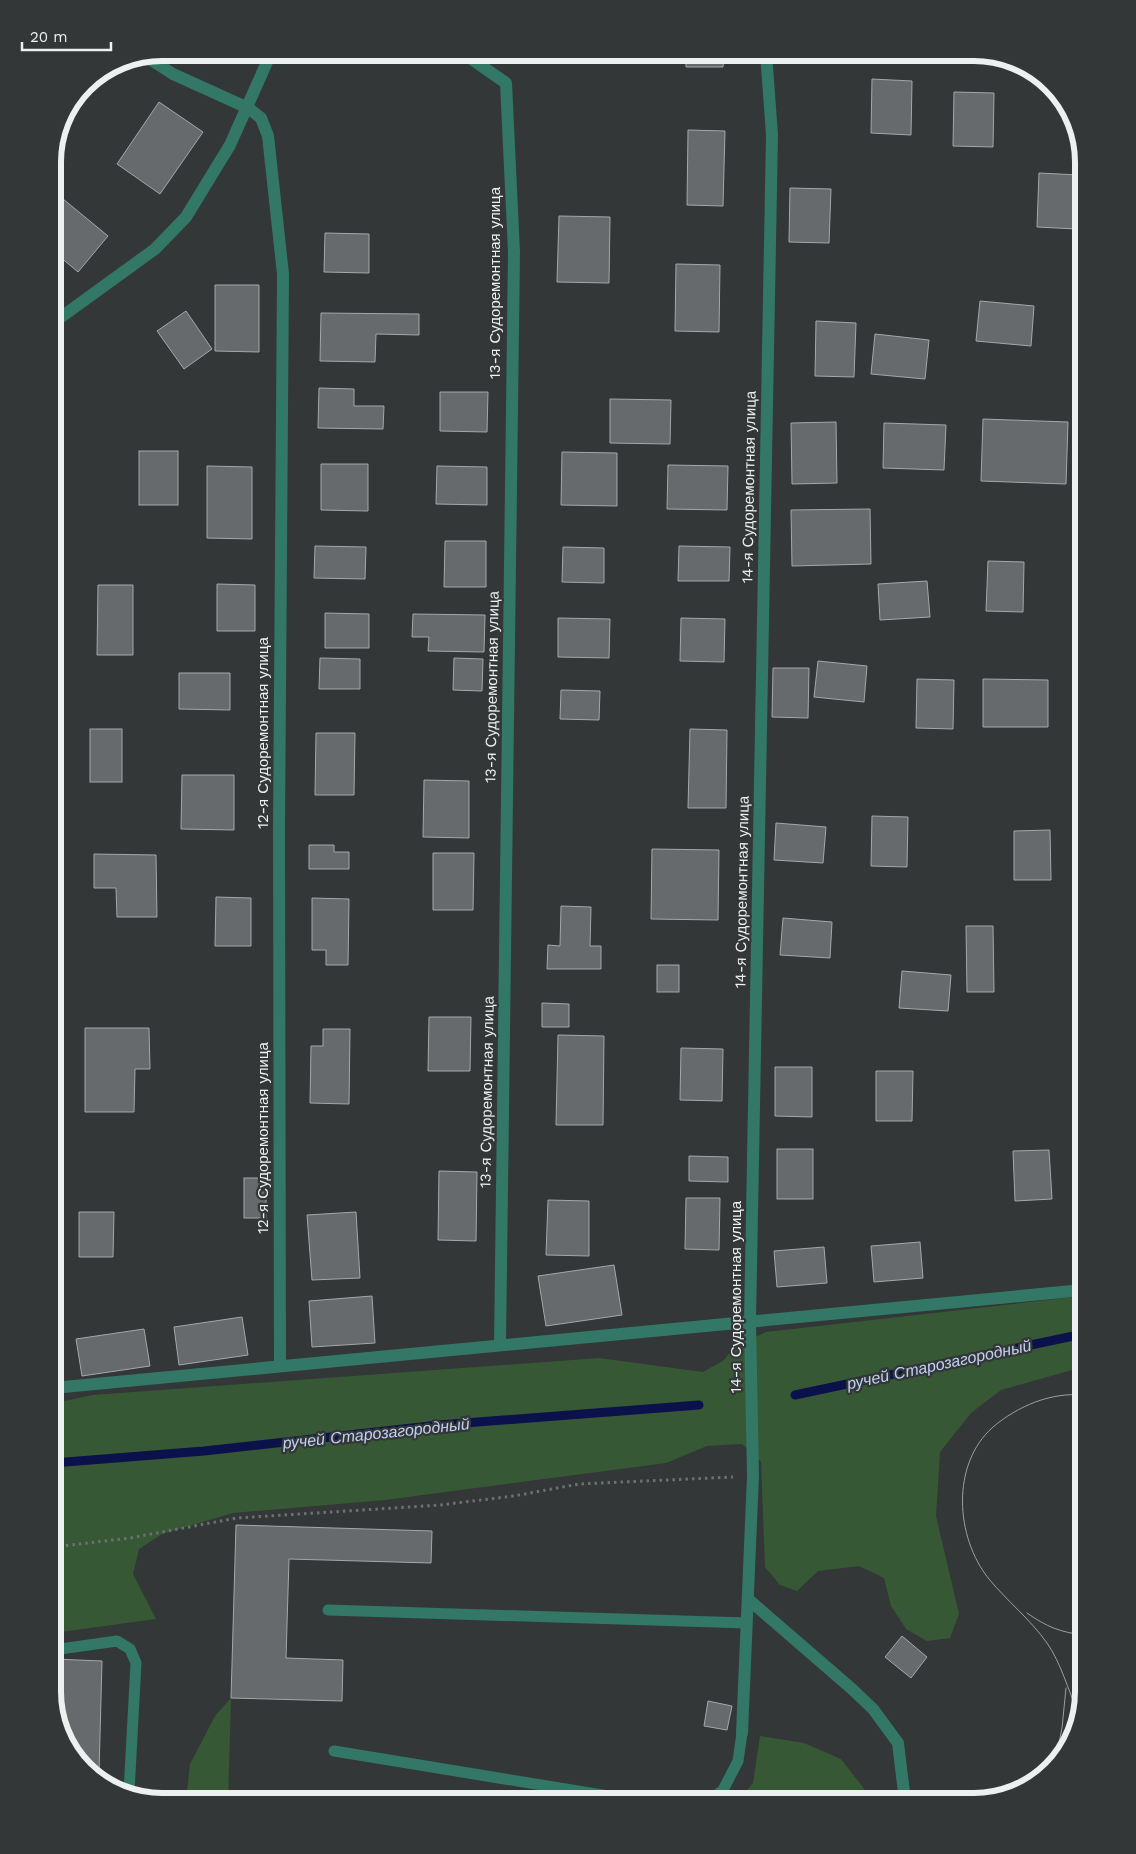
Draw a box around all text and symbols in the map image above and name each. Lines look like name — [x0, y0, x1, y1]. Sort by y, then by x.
scale bar — [22, 20, 111, 52]
text: 20 m — [30, 28, 68, 46]
street label: 13-я Судоремонтная улица — [486, 186, 504, 379]
street label: 14-я Судоремонтная улица — [738, 390, 760, 583]
street label: 13-я Судоремонтная улица — [481, 590, 503, 783]
street label: 12-я Судоремонтная улица — [254, 636, 272, 829]
street label: 14-я Судоремонтная улица — [731, 795, 753, 988]
street label: 13-я Судоремонтная улица — [476, 995, 498, 1188]
street label: 12-я Судоремонтная улица — [254, 1041, 272, 1234]
street label: 14-я Судоремонтная улица — [727, 1200, 745, 1393]
water label: ручей Старозагородный — [844, 1336, 1033, 1394]
water label: ручей Старозагородный — [281, 1414, 471, 1453]

